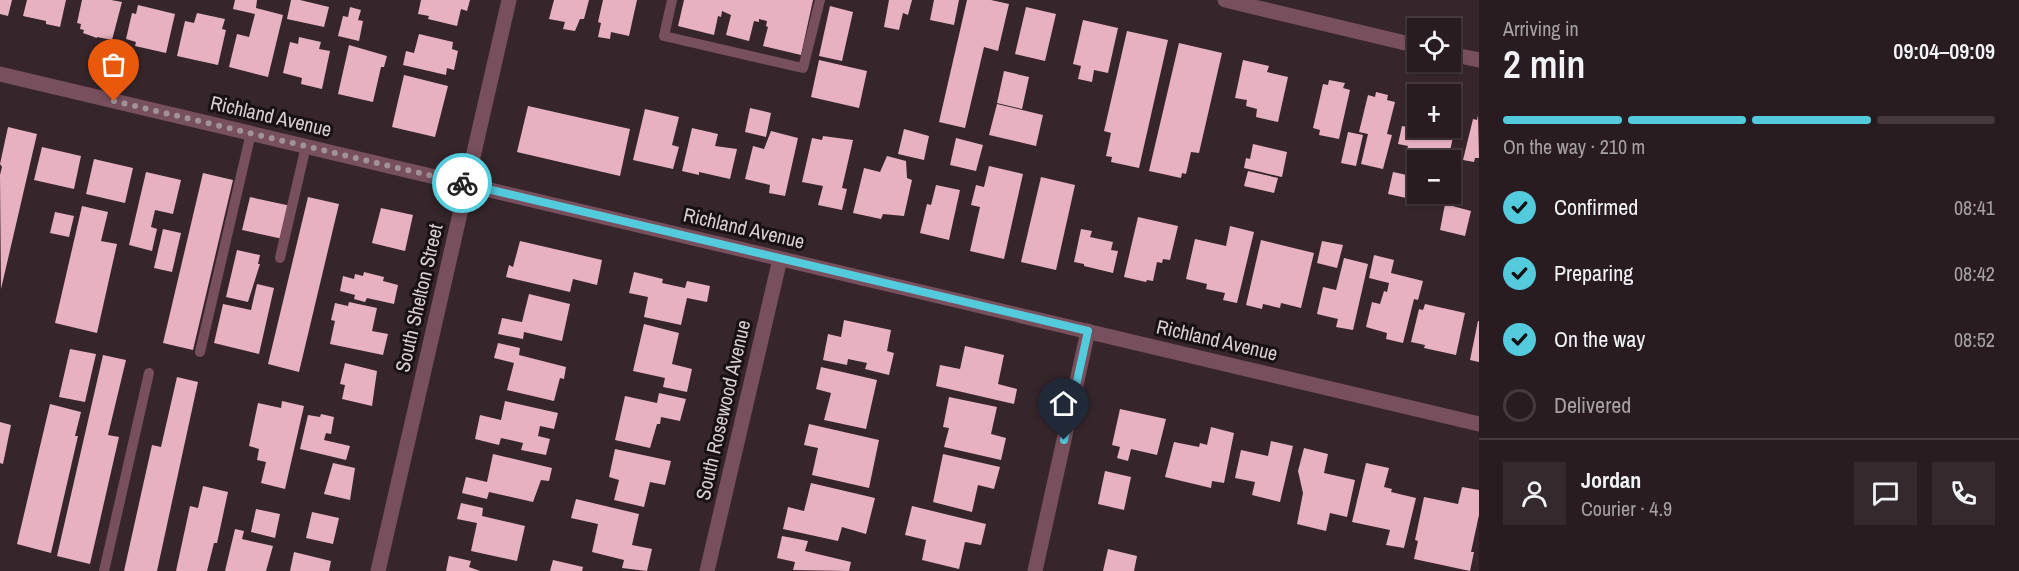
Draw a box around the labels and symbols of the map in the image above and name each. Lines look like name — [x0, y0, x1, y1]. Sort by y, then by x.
pin — [88, 39, 139, 101]
street label: Richland Avenue — [208, 88, 334, 143]
courier — [432, 153, 492, 213]
street label: Richland Avenue — [681, 200, 807, 255]
street label: South Shelton Street — [388, 221, 449, 375]
street label: Richland Avenue — [1154, 312, 1280, 367]
street label: South Rosewood Avenue — [689, 317, 756, 503]
pin — [1038, 378, 1089, 440]

